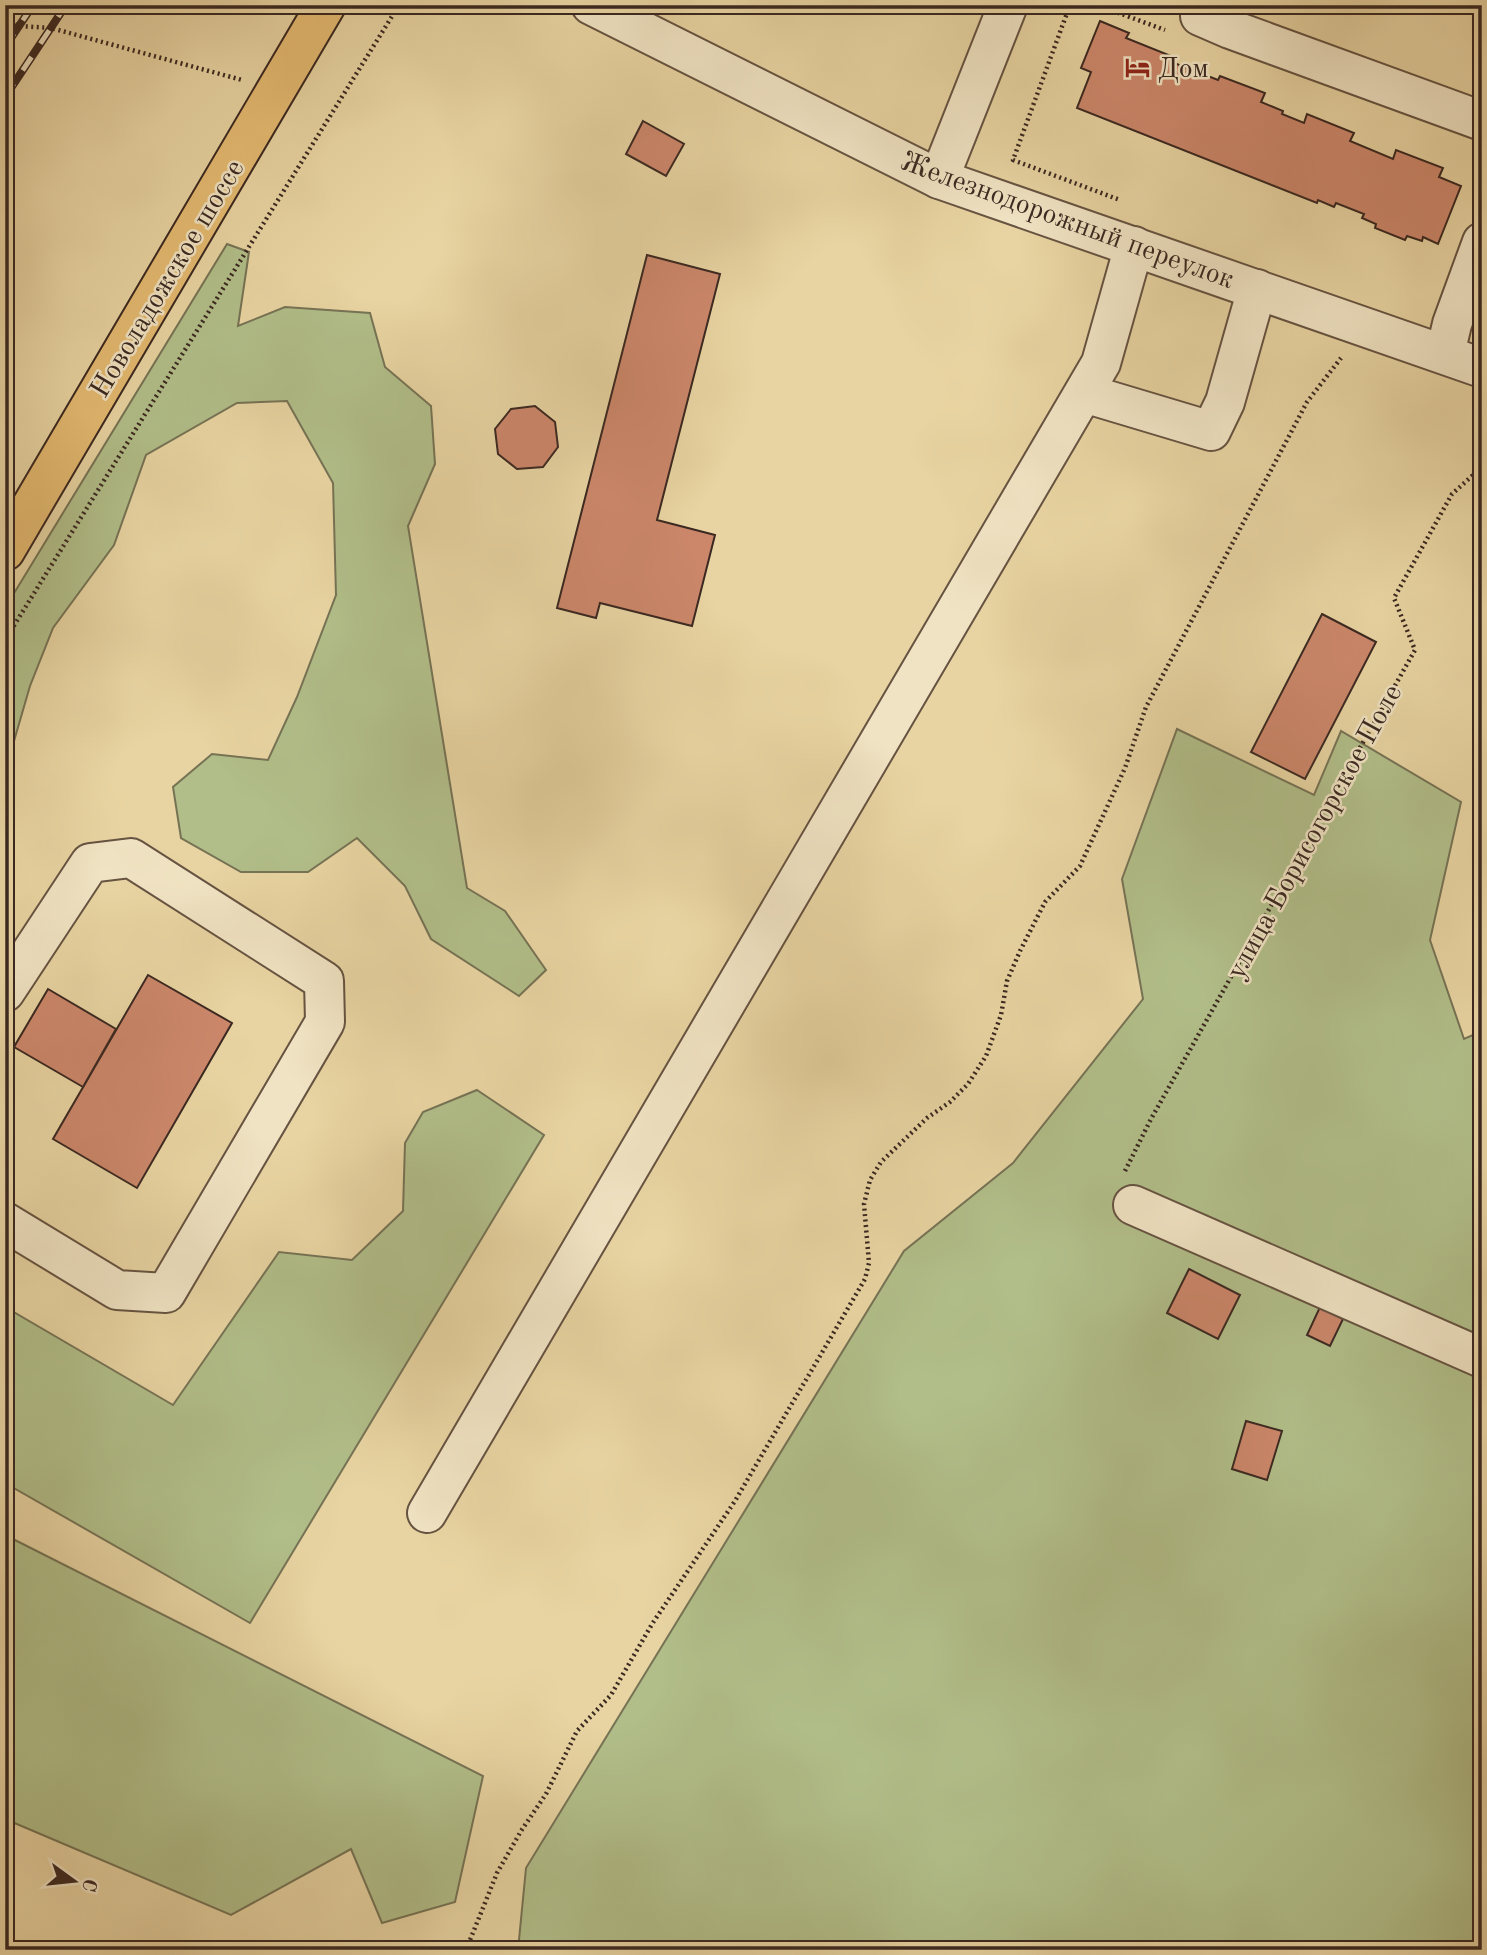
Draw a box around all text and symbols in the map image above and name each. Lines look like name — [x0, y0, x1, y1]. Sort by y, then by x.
hotel icon: Дом — [1124, 53, 1152, 81]
place label: Дом — [1158, 56, 1209, 84]
street label: Железнодорожный переулок — [897, 148, 1237, 295]
street label: Новоладожское шоссе — [86, 156, 251, 403]
street label: улица Борисогорское Поле — [1223, 681, 1408, 984]
north arrow — [38, 1846, 108, 1916]
text: С — [77, 1876, 99, 1893]

